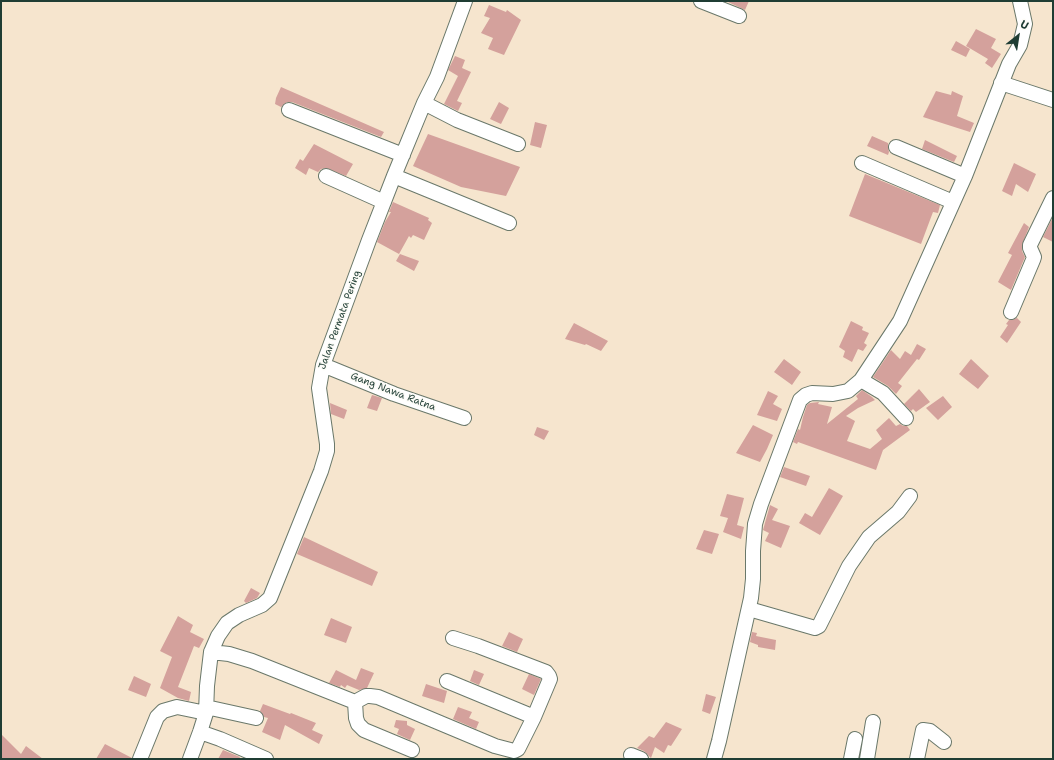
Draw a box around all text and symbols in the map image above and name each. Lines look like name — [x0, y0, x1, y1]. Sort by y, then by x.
north arrow — [998, 16, 1038, 56]
text: U — [1017, 17, 1031, 34]
street label: Jalan Permata Pering — [316, 269, 364, 371]
street label: Gang Nawa Ratna — [349, 370, 437, 414]

